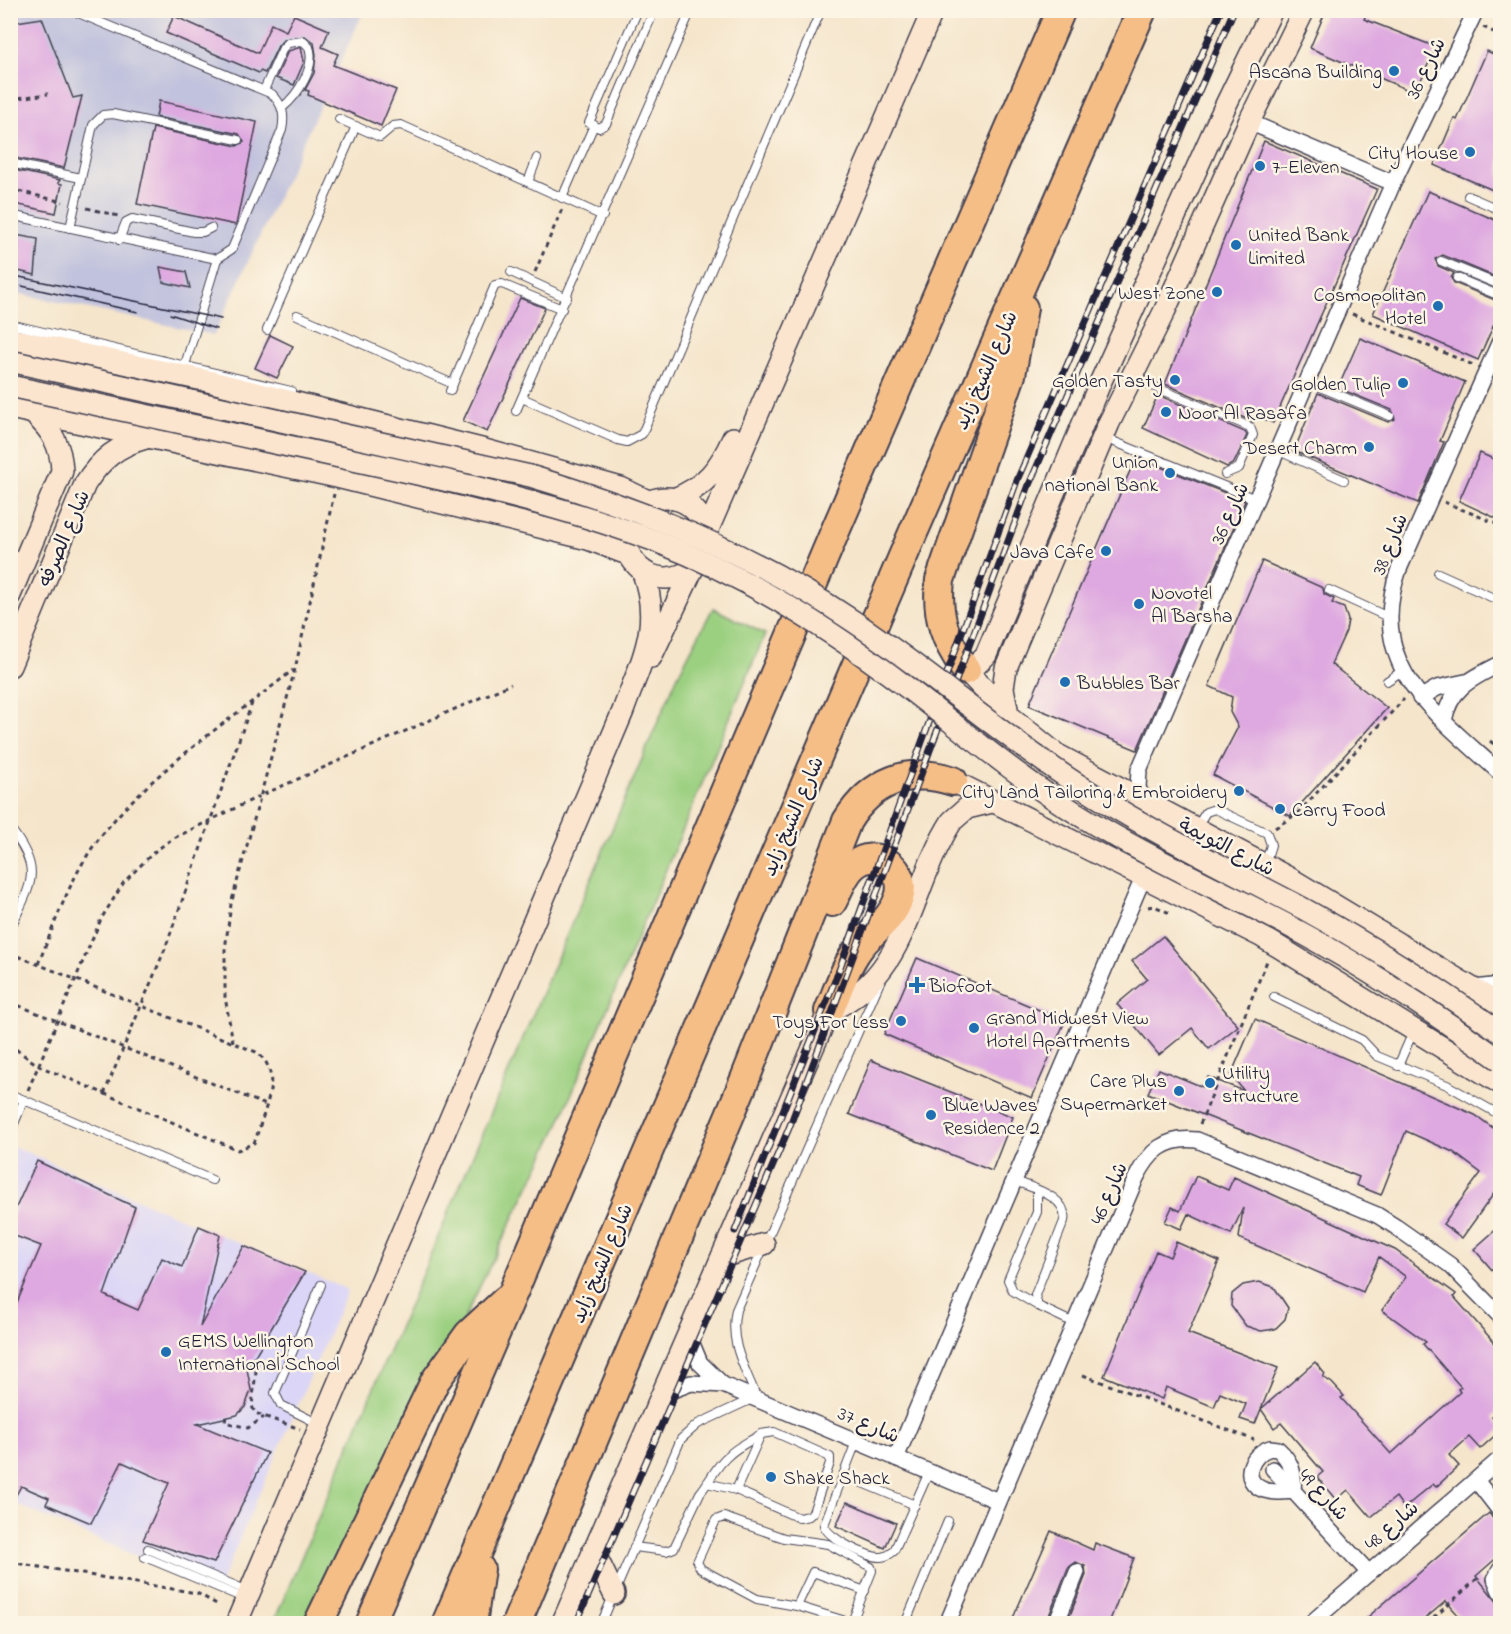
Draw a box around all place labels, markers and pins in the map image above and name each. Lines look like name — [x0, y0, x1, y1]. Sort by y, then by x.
place label: Ascana Building — [1249, 59, 1382, 89]
marker: Ascana Building — [1387, 64, 1401, 78]
place label: City House — [1368, 140, 1458, 169]
marker: City House — [1463, 145, 1477, 159]
place label: 7-Eleven — [1272, 154, 1339, 183]
marker: 7-Eleven — [1253, 159, 1267, 173]
place label: United Bank Limited — [1248, 222, 1349, 274]
marker: United Bank Limited — [1229, 238, 1243, 252]
place label: West Zone — [1118, 280, 1205, 309]
place label: Cosmopolitan Hotel — [1314, 282, 1426, 334]
marker: West Zone — [1210, 285, 1224, 299]
marker: Cosmopolitan Hotel — [1431, 299, 1445, 313]
place label: Golden Tasty — [1052, 368, 1163, 397]
place label: Golden Tulip — [1291, 371, 1391, 400]
marker: Golden Tasty — [1168, 373, 1182, 387]
marker: Golden Tulip — [1396, 376, 1410, 390]
place label: Noor Al Rasafa — [1178, 400, 1307, 429]
marker: Noor Al Rasafa — [1159, 405, 1173, 419]
place label: Desert Charm — [1242, 435, 1357, 464]
marker: Desert Charm — [1362, 440, 1376, 454]
place label: Union national Bank — [1045, 449, 1158, 501]
marker: Union national Bank — [1163, 466, 1177, 480]
place label: Java Cafe — [1010, 539, 1094, 568]
marker: Java Cafe — [1099, 544, 1113, 558]
place label: Novotel Al Barsha — [1151, 580, 1233, 632]
marker: Novotel Al Barsha — [1132, 597, 1146, 611]
place label: Bubbles Bar — [1076, 670, 1181, 699]
marker: Bubbles Bar — [1058, 675, 1072, 689]
place label: City Land Tailoring & Embroidery — [962, 779, 1227, 809]
marker: City Land Tailoring & Embroidery — [1232, 784, 1246, 798]
place label: Carry Food — [1292, 797, 1386, 826]
marker: Carry Food — [1273, 802, 1287, 816]
place label: Biofoot — [928, 973, 992, 1002]
marker: Biofoot — [910, 978, 924, 992]
place label: Grand Midwest View Hotel Apartments — [986, 1005, 1149, 1057]
place label: Toys For Less — [772, 1009, 889, 1038]
marker: Toys For Less — [894, 1014, 908, 1028]
marker: Grand Midwest View Hotel Apartments — [967, 1021, 981, 1035]
place label: Utility structure — [1222, 1060, 1299, 1112]
place label: Care Plus Supermarket — [1060, 1068, 1167, 1120]
marker: Utility structure — [1203, 1076, 1217, 1090]
marker: Care Plus Supermarket — [1172, 1084, 1186, 1098]
place label: Blue Waves Residence 2 — [942, 1092, 1040, 1144]
marker: Blue Waves Residence 2 — [924, 1108, 938, 1122]
place label: GEMS Wellington International School — [178, 1328, 340, 1380]
marker: GEMS Wellington International School — [159, 1345, 173, 1359]
place label: Shake Shack — [783, 1465, 890, 1494]
marker: Shake Shack — [764, 1470, 778, 1484]

